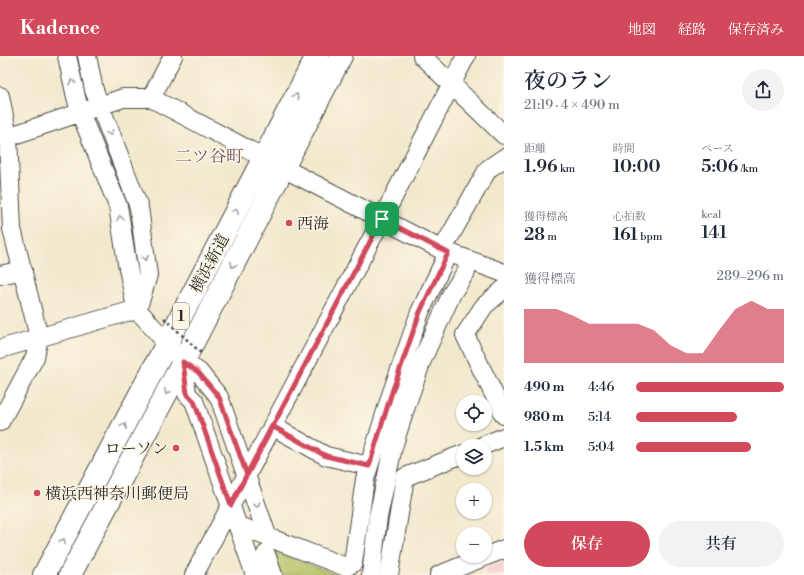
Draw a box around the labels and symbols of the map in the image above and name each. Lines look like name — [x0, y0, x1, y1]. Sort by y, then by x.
one-way arrow — [69, 79, 77, 85]
one-way arrow — [291, 93, 299, 100]
one-way arrow — [106, 130, 114, 137]
district label: 二ツ谷町 — [175, 146, 243, 168]
pin — [365, 202, 399, 236]
one-way arrow — [231, 208, 239, 216]
one-way arrow — [116, 214, 125, 221]
place label: 西海 — [297, 214, 329, 234]
marker: 西海 — [284, 218, 294, 228]
street label: 横浜新道 — [186, 231, 234, 296]
one-way arrow — [141, 255, 150, 261]
one-way arrow — [230, 260, 238, 268]
road number: 1 — [173, 303, 189, 329]
one-way arrow — [164, 388, 171, 396]
one-way arrow — [119, 423, 126, 430]
place label: ローソン — [105, 439, 168, 459]
marker: ローソン — [171, 443, 181, 453]
place label: 横浜西神奈川郵便局 — [45, 484, 189, 504]
marker: 横浜西神奈川郵便局 — [32, 488, 42, 498]
one-way arrow — [252, 501, 261, 508]
one-way arrow — [58, 537, 65, 545]

